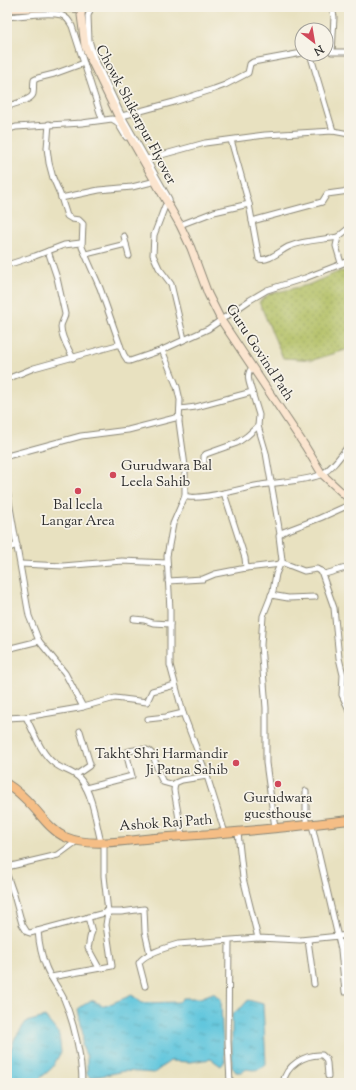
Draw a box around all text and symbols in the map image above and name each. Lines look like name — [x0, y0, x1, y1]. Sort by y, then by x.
north arrow — [294, 22, 334, 62]
text: N — [311, 40, 327, 59]
street label: Chowk Shikarpur Flyover — [90, 42, 181, 189]
street label: Guru Govind Path — [220, 301, 298, 405]
place label: Gurudwara Bal Leela Sahib — [121, 457, 212, 493]
marker: Gurudwara Bal Leela Sahib — [108, 470, 118, 480]
marker: Bal leela Langar Area — [73, 486, 83, 496]
place label: Bal leela Langar Area — [41, 496, 115, 532]
place label: Takht Shri Harmandir Ji Patna Sahib — [95, 745, 229, 781]
marker: Takht Shri Harmandir Ji Patna Sahib — [231, 758, 241, 768]
marker: Gurudwara guesthouse — [273, 779, 283, 789]
place label: Gurudwara guesthouse — [243, 789, 313, 825]
street label: Ashok Raj Path — [119, 811, 213, 837]

